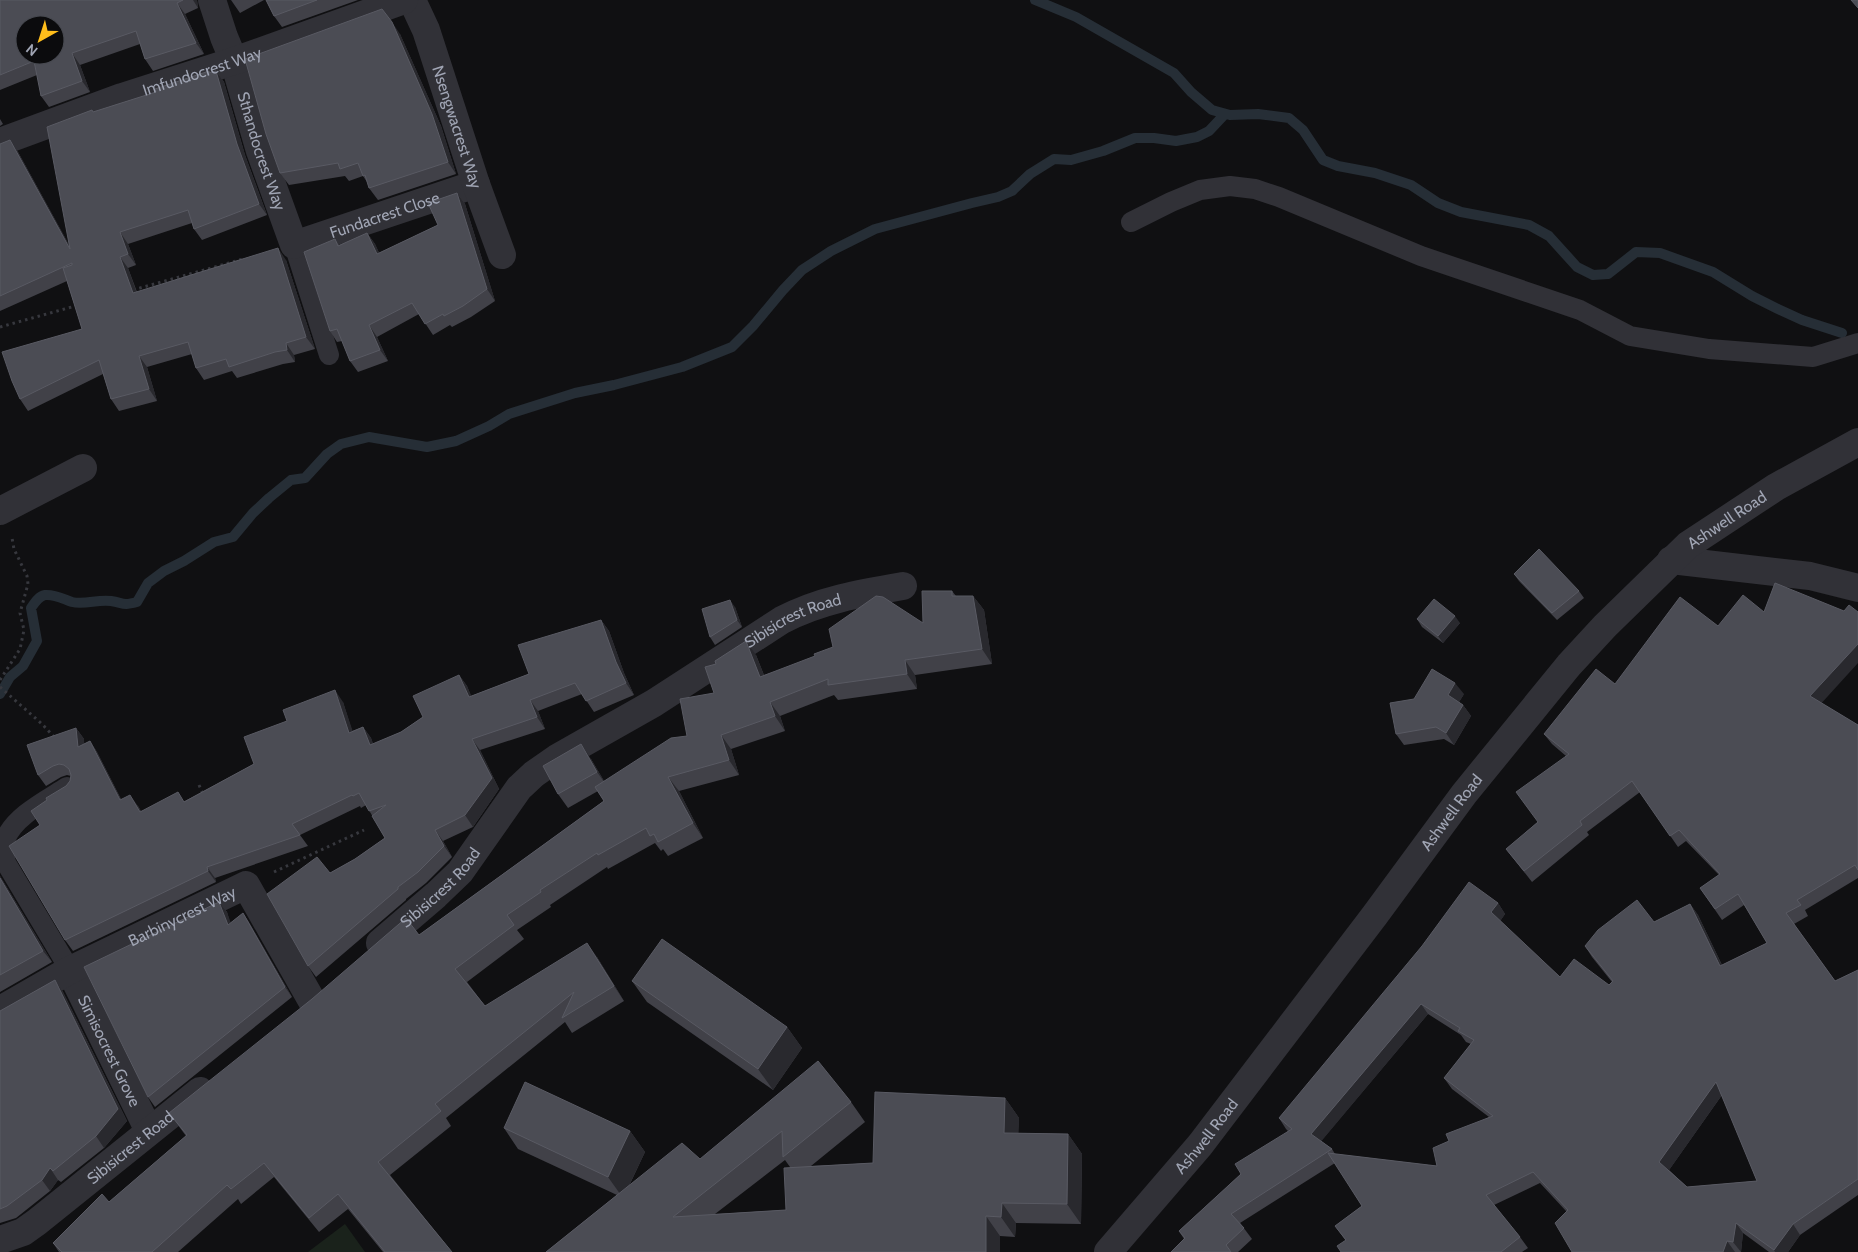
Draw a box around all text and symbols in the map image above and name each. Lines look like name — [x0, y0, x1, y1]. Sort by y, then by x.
north arrow — [15, 15, 65, 65]
text: N — [22, 40, 41, 60]
street label: Imfundocrest Way — [140, 42, 264, 99]
street label: Nsengwacrest Way — [429, 63, 486, 191]
street label: Sthandocrest Way — [234, 89, 290, 213]
street label: Fundacrest Close — [327, 187, 442, 242]
street label: Ashwell Road — [1684, 487, 1770, 552]
street label: Sibisicrest Road — [741, 589, 843, 651]
street label: Ashwell Road — [1416, 770, 1486, 854]
street label: Sibisicrest Road — [396, 844, 484, 931]
street label: Barbinycrest Way — [125, 882, 239, 950]
street label: Simisocrest Grove — [74, 992, 145, 1110]
street label: Ashwell Road — [1170, 1094, 1242, 1177]
street label: Sibisicrest Road — [83, 1107, 177, 1188]

